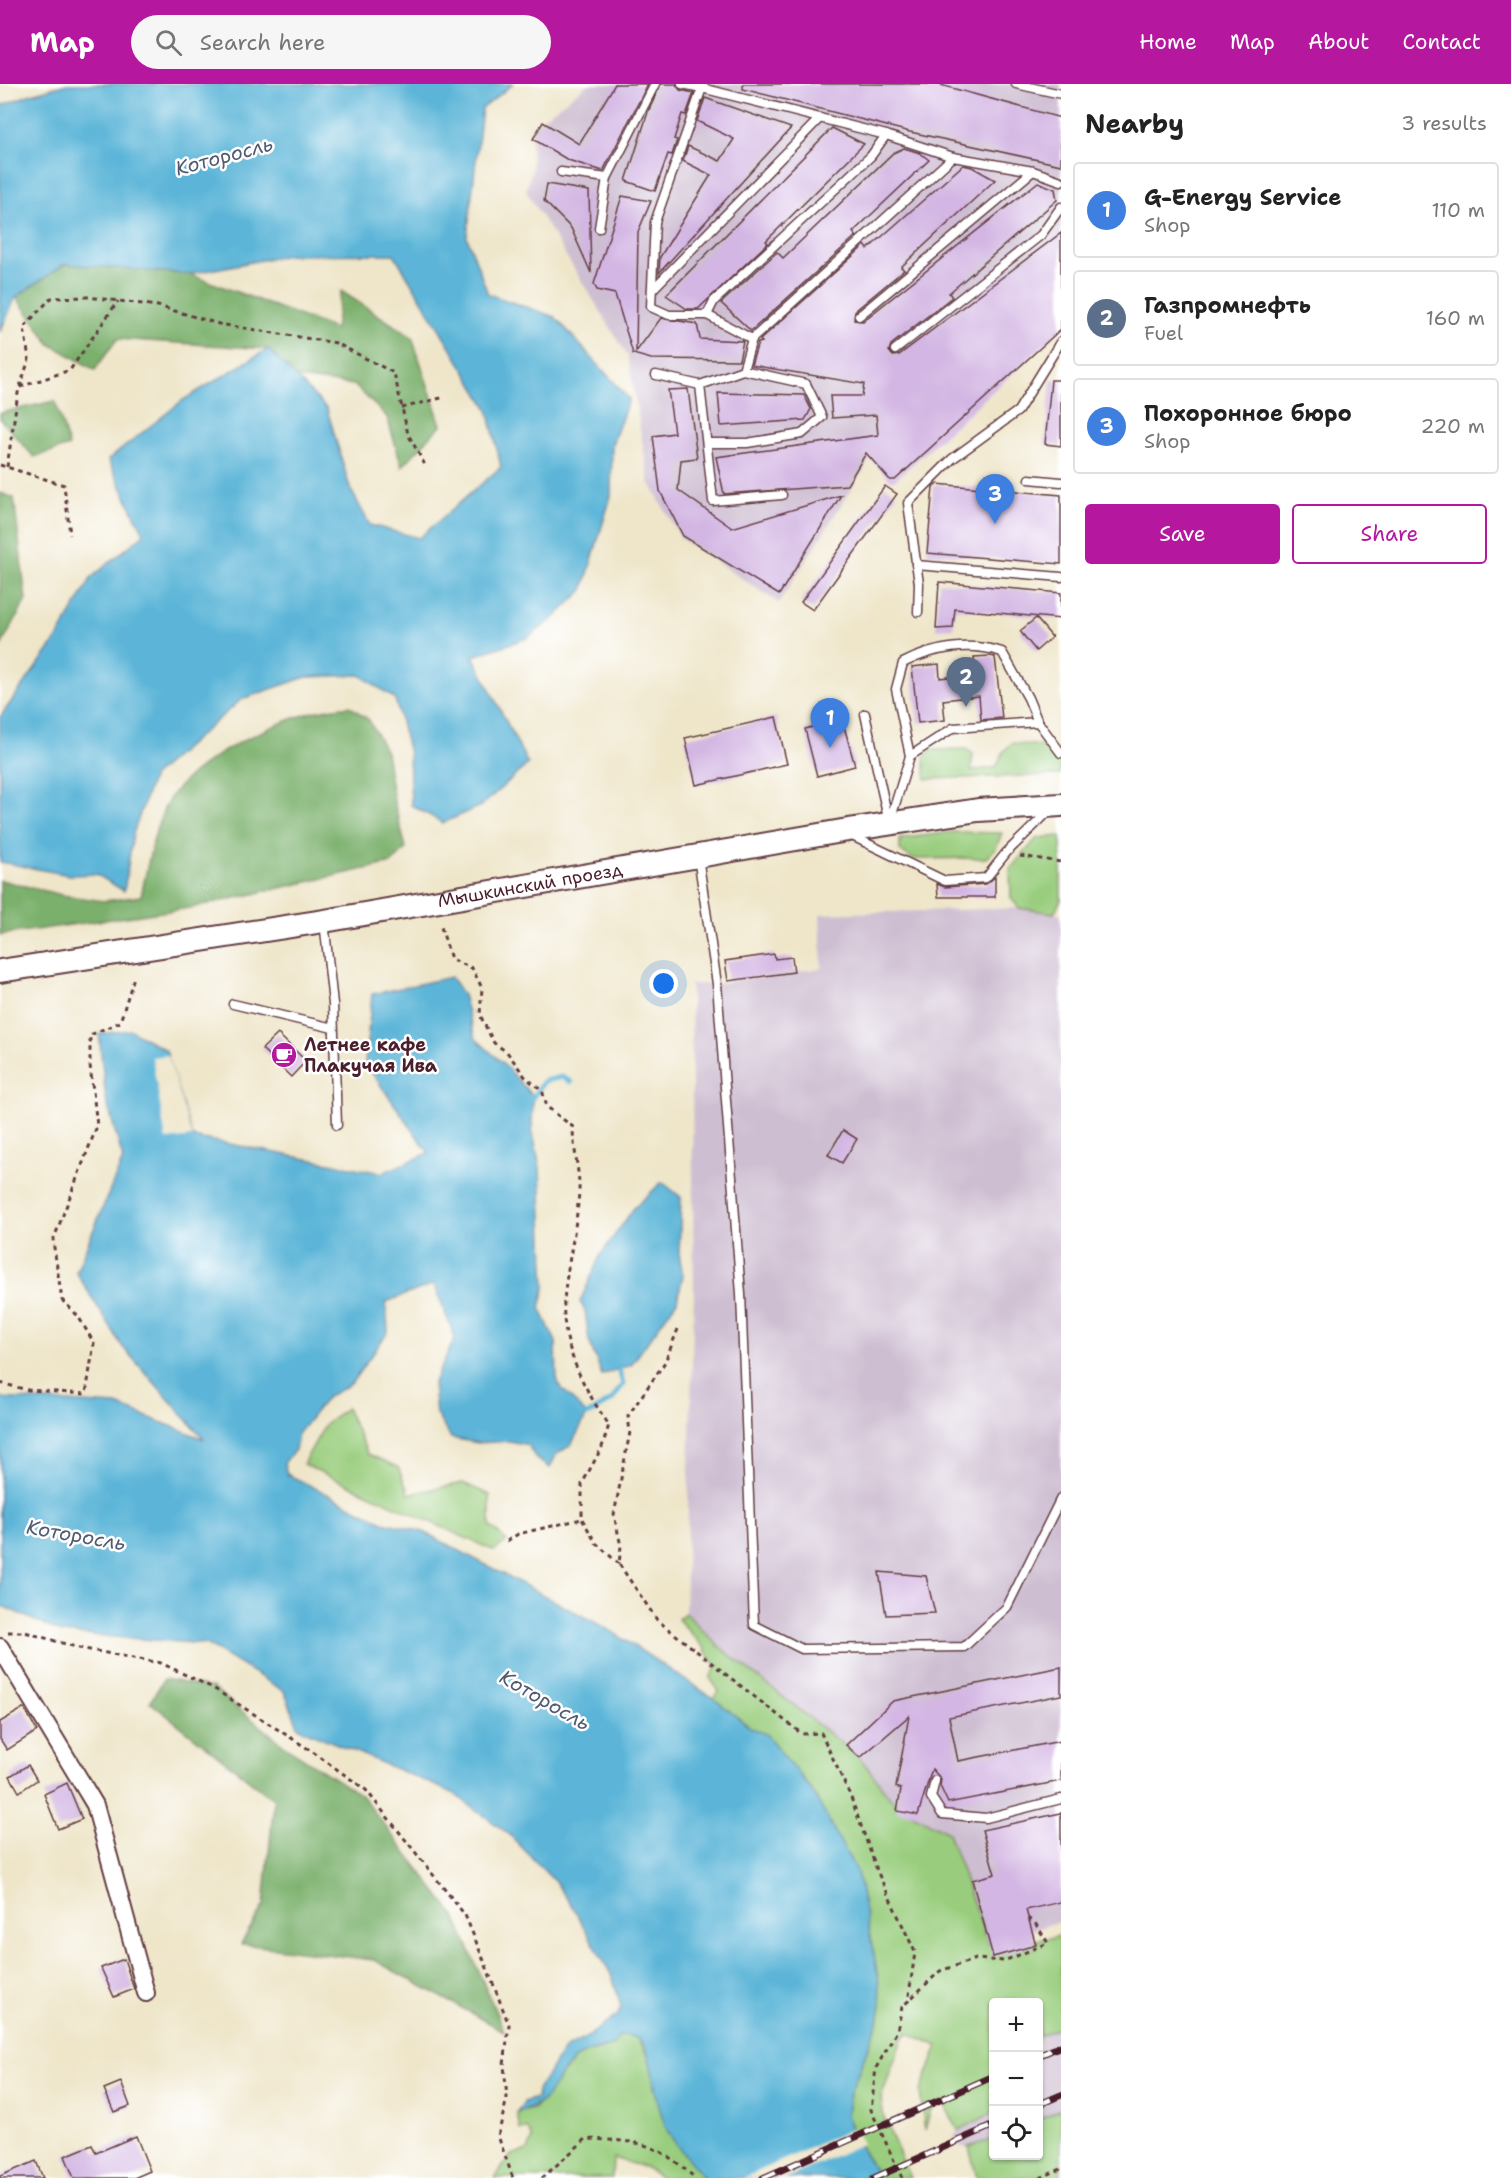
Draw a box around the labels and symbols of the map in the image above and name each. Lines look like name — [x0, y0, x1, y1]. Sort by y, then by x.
water label: Которосль — [172, 130, 276, 182]
pin: 3 — [976, 474, 1014, 524]
pin: 2 — [946, 658, 986, 707]
pin: 1 — [810, 698, 850, 748]
street label: Мышкинский проезд — [436, 857, 625, 913]
your location — [649, 969, 678, 998]
place label: Летнее кафе Плакучая Ива — [304, 1033, 438, 1078]
cafe icon: Летнее кафе Плакучая Ива — [269, 1040, 299, 1070]
water label: Которосль — [24, 1513, 128, 1557]
water label: Которосль — [495, 1664, 595, 1736]

